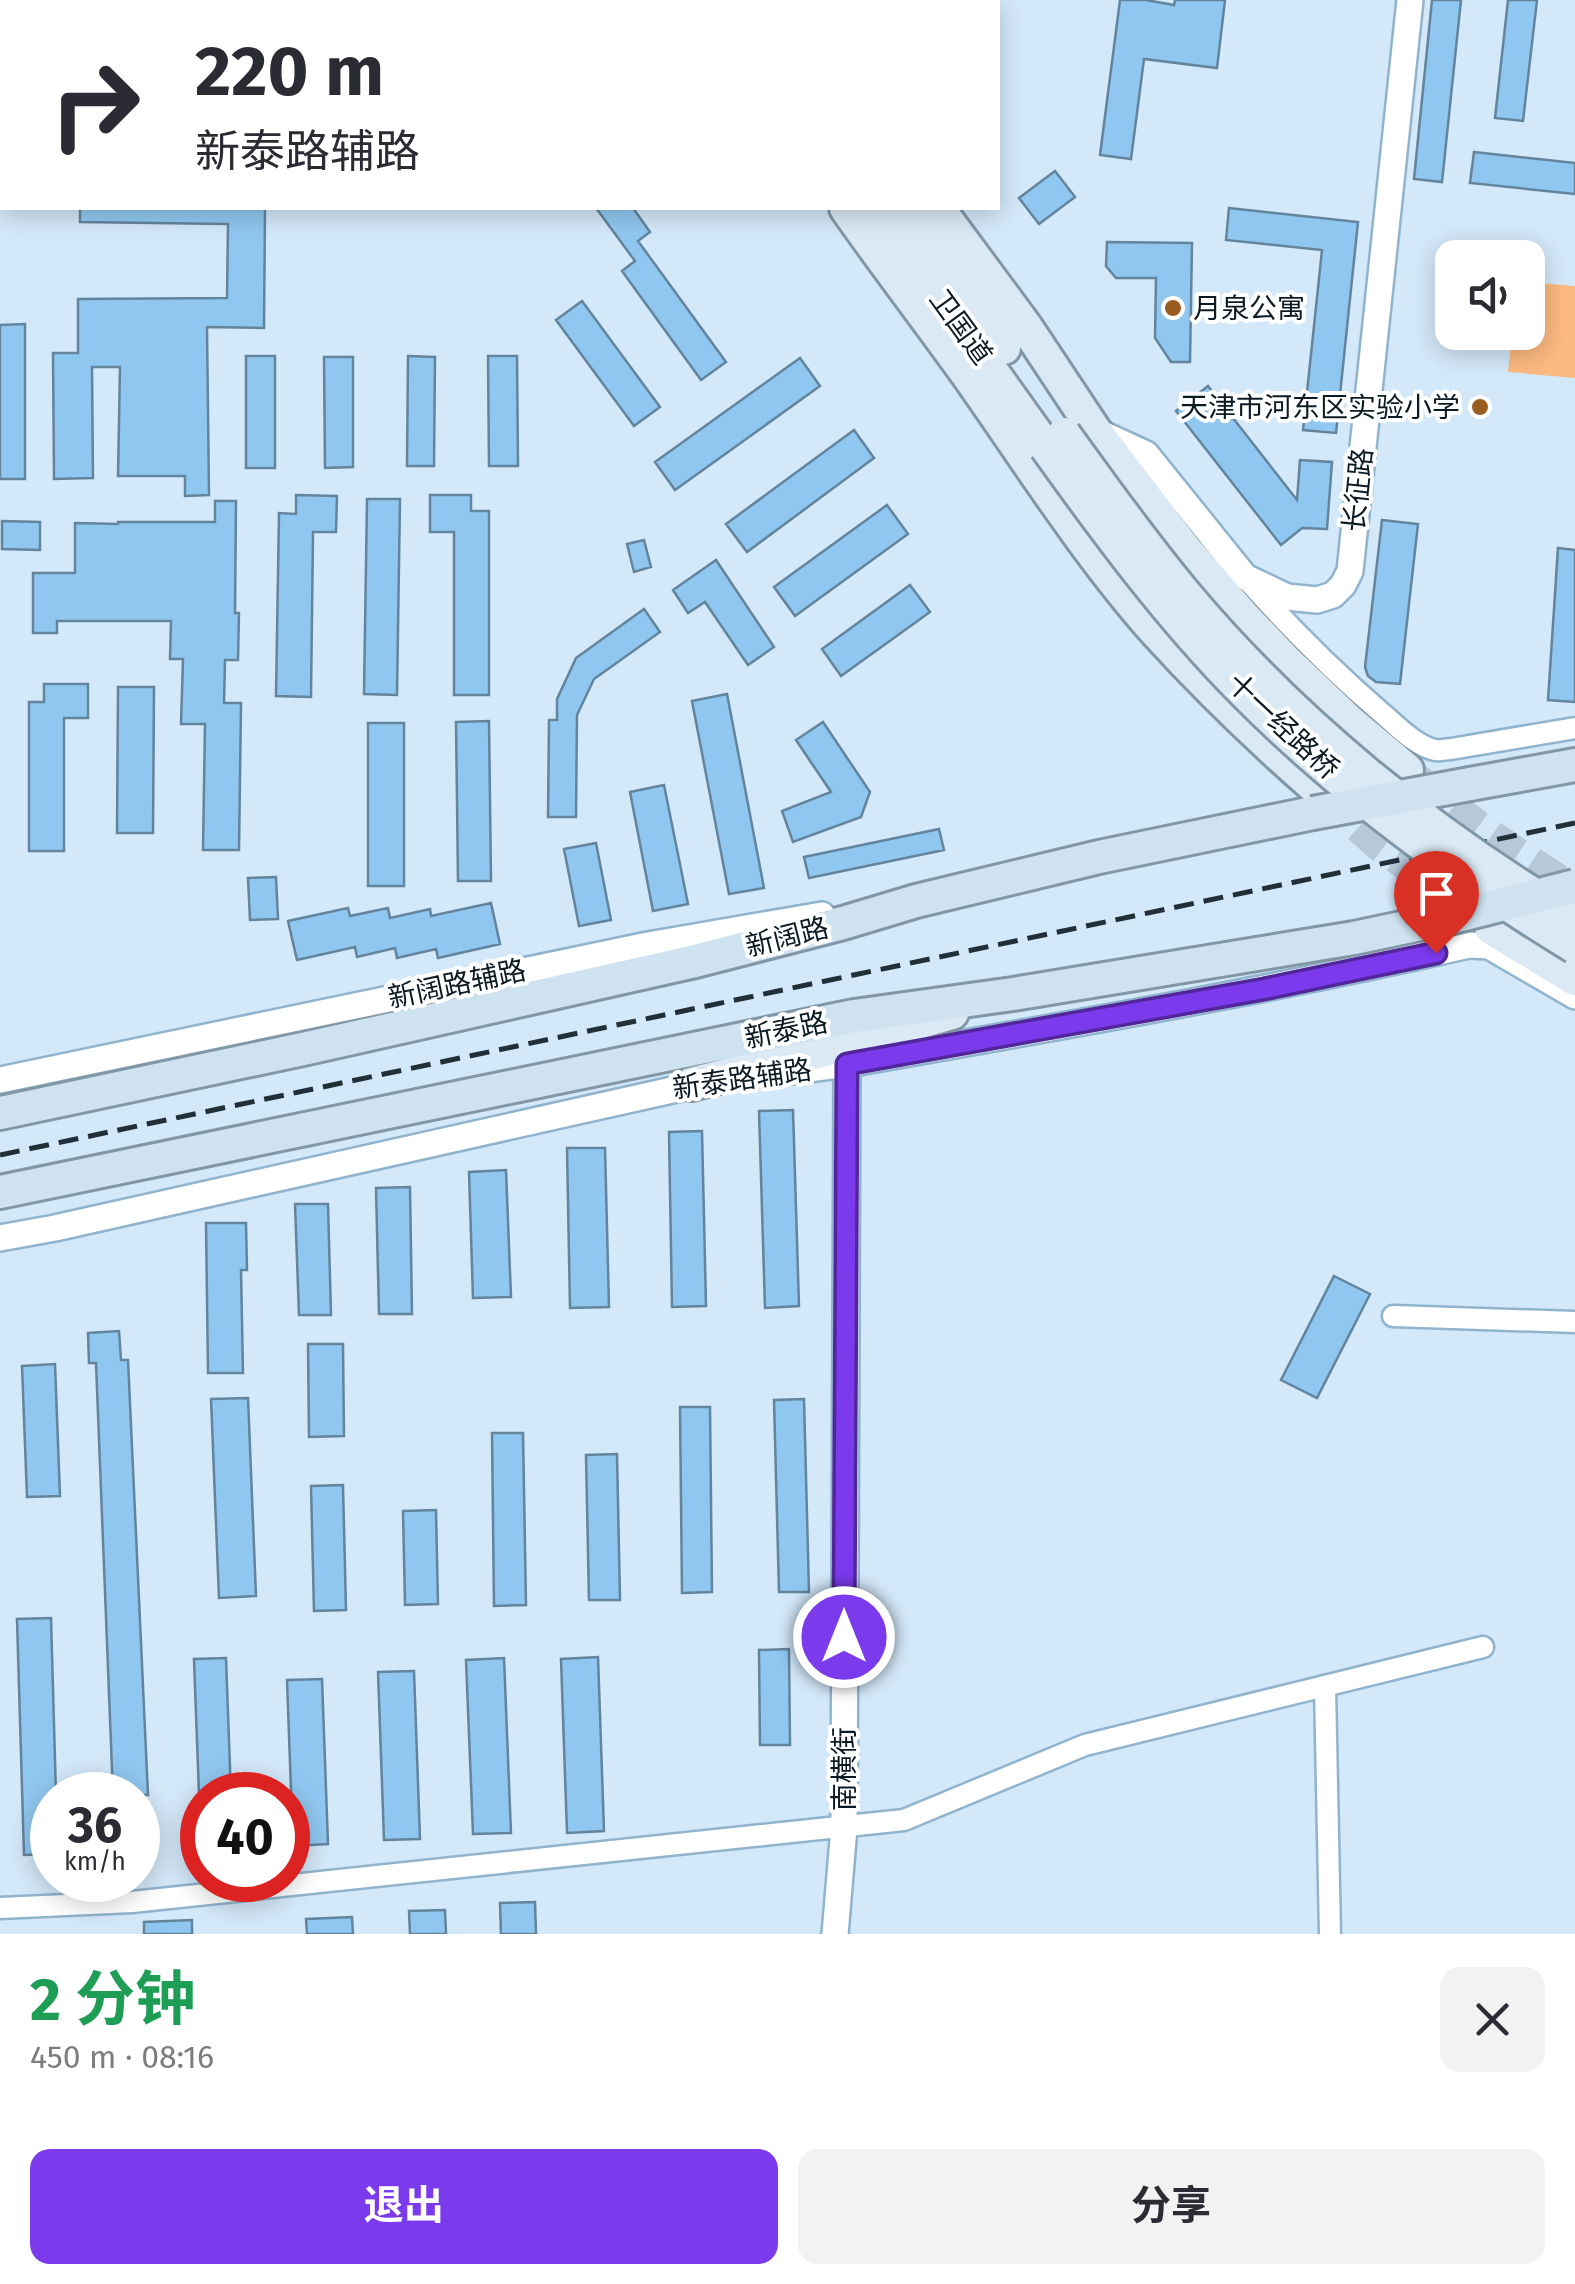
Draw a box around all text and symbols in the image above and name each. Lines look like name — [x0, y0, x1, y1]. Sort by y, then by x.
text: 220 m — [195, 30, 384, 114]
icon: right — [30, 40, 160, 170]
text: 新泰路辅路 — [195, 125, 420, 179]
map controls — [1435, 240, 1545, 350]
button: sound — [1435, 240, 1545, 350]
street label: 卫国道 — [923, 283, 999, 371]
place label: 月泉公寓 — [1193, 292, 1305, 325]
marker: 月泉公寓 — [1162, 297, 1184, 319]
place label: 天津市河东区实验小学 — [1180, 391, 1460, 424]
marker: 天津市河东区实验小学 — [1469, 396, 1491, 418]
street label: 长征路 — [1337, 446, 1379, 534]
street label: 十一经路桥 — [1221, 666, 1345, 786]
pin — [1394, 851, 1479, 954]
icon: arrive — [1409, 866, 1464, 921]
street label: 新阔路 — [742, 911, 832, 963]
street label: 新阔路辅路 — [385, 953, 529, 1015]
street label: 新泰路 — [741, 1005, 831, 1055]
street label: 新泰路辅路 — [670, 1053, 814, 1105]
position arrow — [792, 1585, 896, 1689]
street label: 南横街 — [828, 1727, 861, 1811]
speed limit sign: 40 — [180, 1772, 310, 1902]
text: 36 — [68, 1795, 122, 1855]
text: km/h — [64, 1847, 126, 1877]
text: 2 分钟 — [30, 1964, 195, 2036]
button: close — [1440, 1967, 1545, 2072]
text: 450 m · 08:16 — [30, 2038, 214, 2076]
button: 退出 — [30, 2149, 778, 2264]
button: 分享 — [798, 2149, 1545, 2264]

